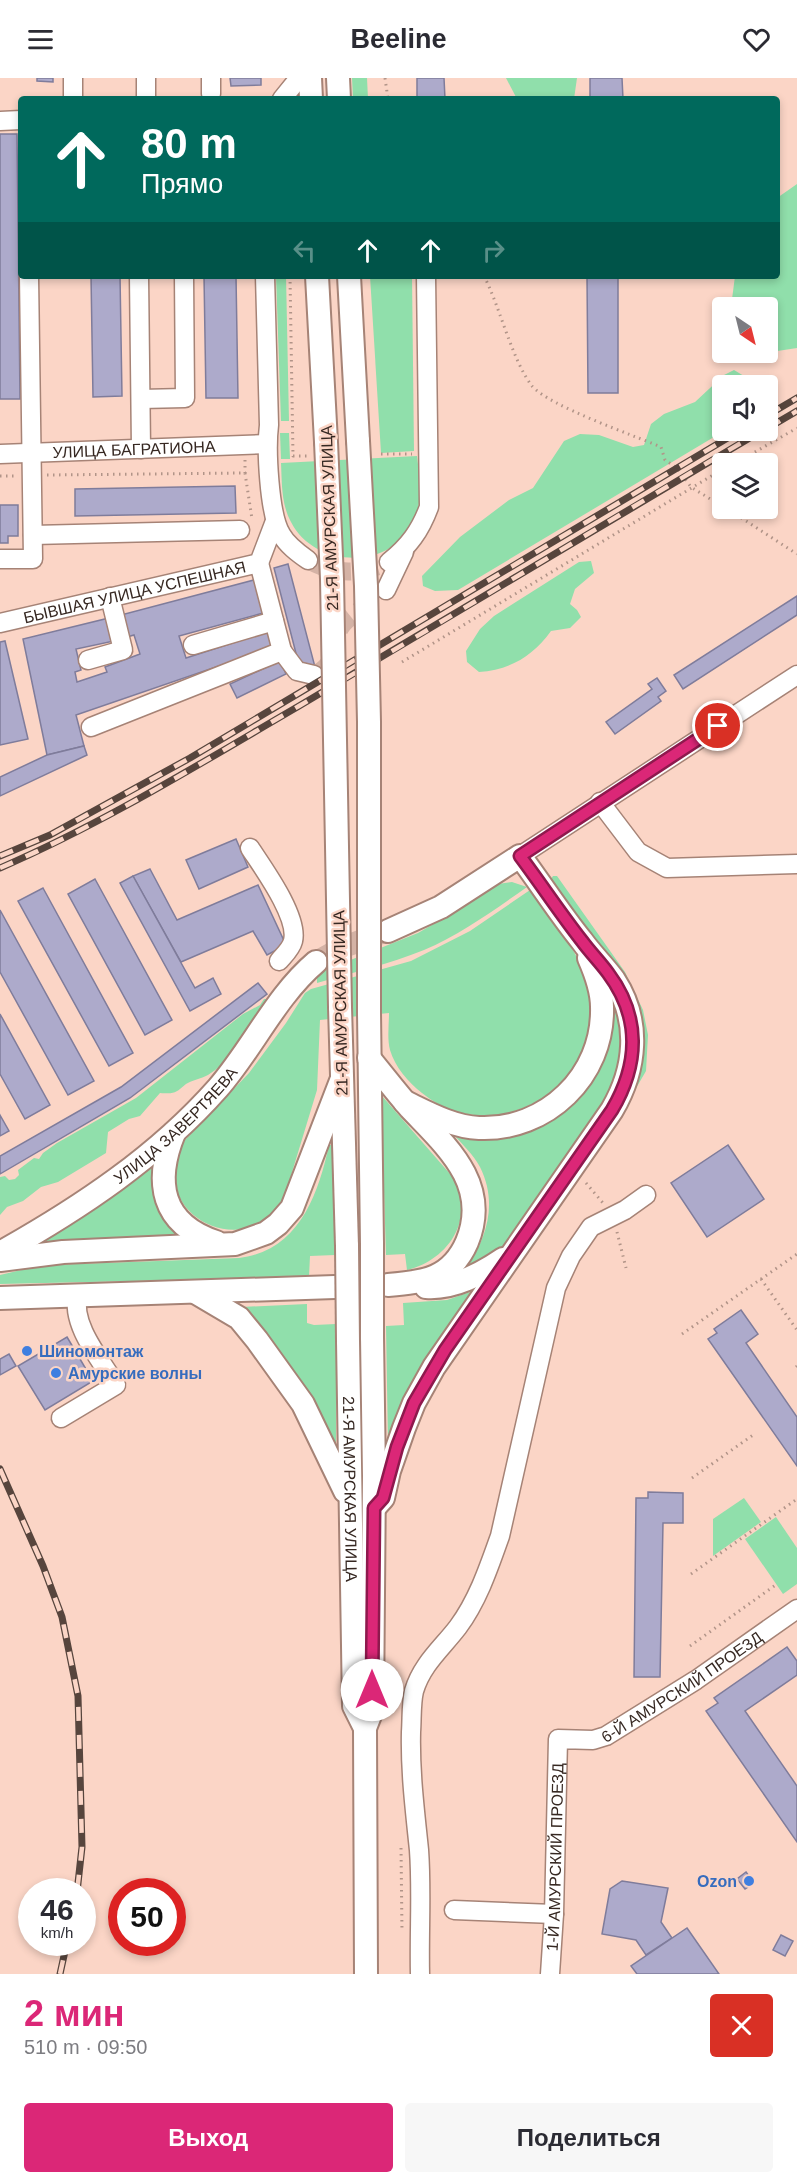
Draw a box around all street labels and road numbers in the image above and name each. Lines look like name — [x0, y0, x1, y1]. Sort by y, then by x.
street label: 21-Я АМУРСКАЯ УЛИЦА — [318, 425, 341, 611]
street label: УЛИЦА БАГРАТИОНА — [52, 438, 216, 461]
street label: БЫВШАЯ УЛИЦА УСПЕШНАЯ — [22, 558, 247, 626]
street label: 21-Я АМУРСКАЯ УЛИЦА — [330, 910, 351, 1096]
street label: УЛИЦА ЗАВЕРТЯЕВА — [111, 1064, 241, 1187]
street label: 21-Я АМУРСКАЯ УЛИЦА — [340, 1396, 360, 1582]
street label: 6-Й АМУРСКИЙ ПРОЕЗД — [598, 1628, 765, 1746]
street label: 1-Й АМУРСКИЙ ПРОЕЗД — [543, 1763, 566, 1952]

